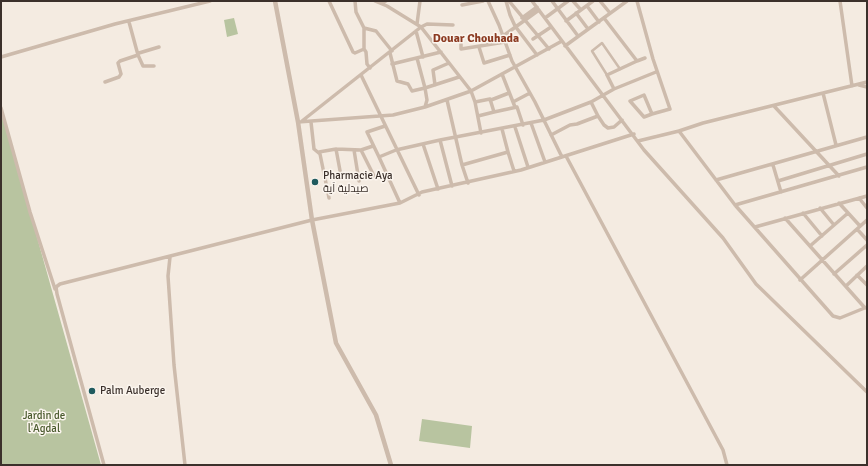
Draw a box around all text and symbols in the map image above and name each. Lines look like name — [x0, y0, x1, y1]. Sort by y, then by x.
district label: Douar Chouhada — [433, 32, 519, 46]
place label: Pharmacie Aya صيدلية اَية — [323, 169, 393, 195]
marker: Pharmacie Aya صيدلية اَية — [310, 177, 320, 187]
place label: Palm Auberge — [100, 384, 165, 398]
marker: Palm Auberge — [87, 386, 97, 396]
park label: Jardin de l'Agdal — [23, 409, 65, 435]

